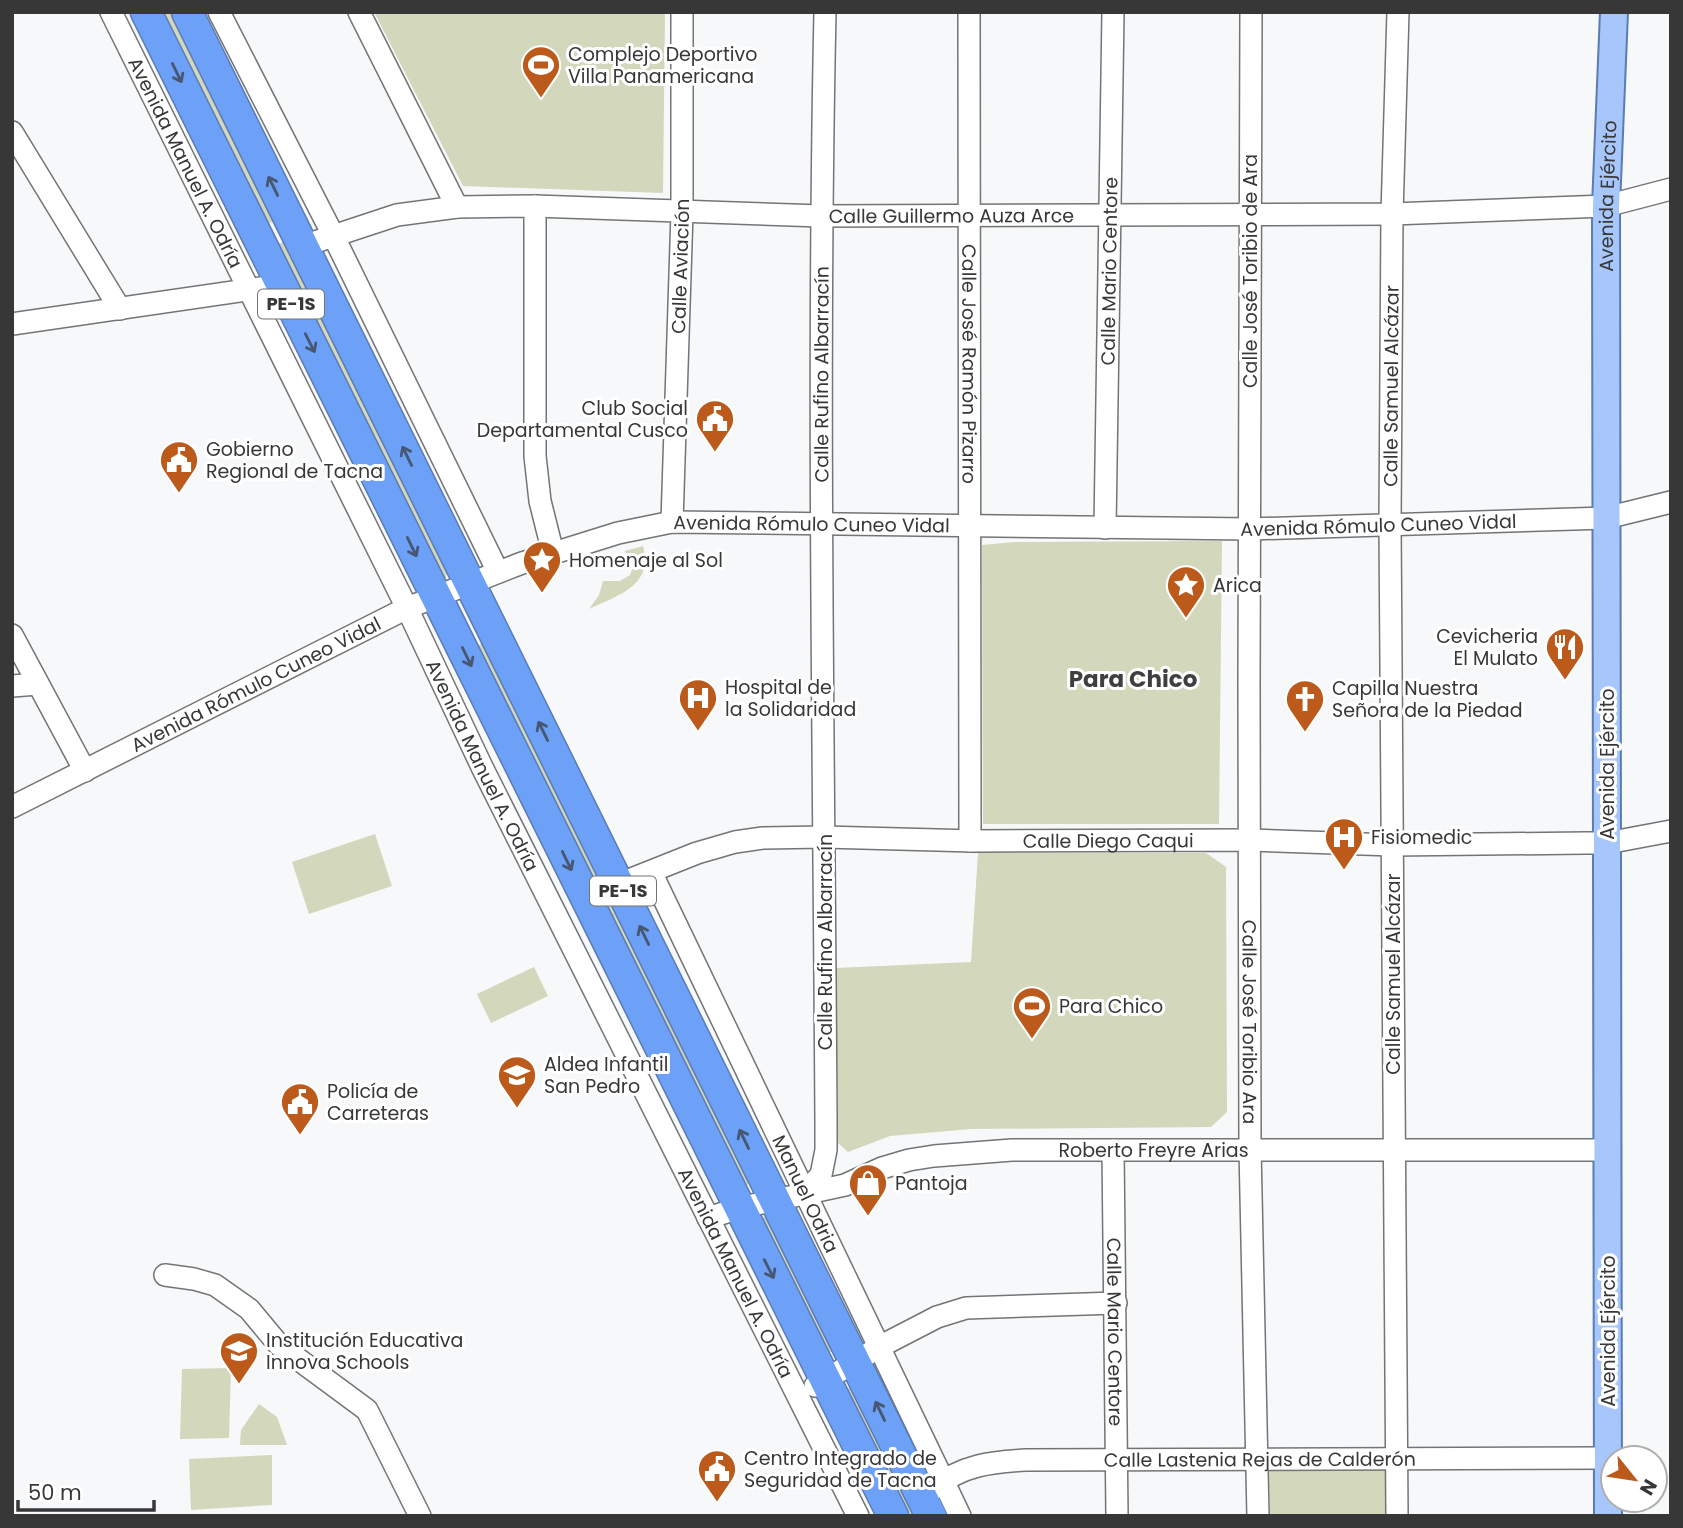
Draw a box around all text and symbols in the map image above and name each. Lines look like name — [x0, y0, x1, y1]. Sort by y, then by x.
place label: Complejo Deportivo Villa Panamericana — [568, 41, 757, 90]
sports icon: Complejo Deportivo Villa Panamericana — [520, 44, 562, 99]
street label: Avenida Manuel A. Odría — [122, 53, 249, 273]
one-way arrow — [170, 62, 184, 83]
street label: Avenida Ejército — [1593, 120, 1624, 272]
street label: Calle José Toribio de Ara — [1237, 154, 1264, 388]
one-way arrow — [266, 176, 280, 197]
street label: Calle Mario Centore — [1095, 177, 1124, 366]
street label: Calle Aviación — [665, 198, 696, 334]
street label: Calle Guillermo Auza Arce — [829, 202, 1074, 230]
street label: Calle José Ramón Pizarro — [955, 244, 983, 484]
street label: Calle Rufino Albarracín — [808, 266, 836, 483]
street label: Calle Samuel Alcázar — [1377, 285, 1406, 487]
road number: PE-1S — [258, 290, 324, 318]
one-way arrow — [304, 332, 318, 353]
place label: Club Social Departamental Cusco — [477, 395, 688, 444]
public building icon: Club Social Departamental Cusco — [694, 398, 736, 453]
place label: Gobierno Regional de Tacna — [206, 436, 383, 485]
public building icon: Gobierno Regional de Tacna — [158, 439, 200, 494]
one-way arrow — [400, 446, 413, 467]
street label: Avenida Rómulo Cuneo Vidal — [1240, 508, 1517, 543]
street label: Avenida Rómulo Cuneo Vidal — [673, 509, 950, 539]
one-way arrow — [405, 536, 419, 557]
place icon: Homenaje al Sol — [521, 539, 563, 594]
place label: Homenaje al Sol — [569, 547, 723, 574]
place icon: Arica — [1165, 564, 1207, 619]
place label: Arica — [1213, 572, 1262, 599]
street label: Avenida Rómulo Cuneo Vidal — [127, 610, 386, 759]
place label: Cevicheria El Mulato — [1436, 623, 1538, 672]
restaurant icon: Cevicheria El Mulato — [1544, 626, 1586, 681]
one-way arrow — [460, 646, 474, 667]
street label: Avenida Manuel A. Odría — [419, 655, 545, 876]
district label: Para Chico — [1069, 663, 1197, 695]
place label: Hospital de la Solidaridad — [725, 674, 856, 723]
place label: Capilla Nuestra Señora de la Piedad — [1332, 675, 1523, 724]
hospital icon: Hospital de la Solidaridad — [677, 677, 719, 732]
church icon: Capilla Nuestra Señora de la Piedad — [1284, 678, 1326, 733]
street label: Avenida Ejército — [1594, 688, 1621, 840]
one-way arrow — [535, 721, 549, 742]
hospital icon: Fisiomedic — [1323, 816, 1365, 871]
place label: Fisiomedic — [1371, 824, 1472, 851]
street label: Calle Diego Caqui — [1023, 827, 1194, 855]
street label: Calle Rufino Albarracín — [812, 834, 839, 1050]
one-way arrow — [561, 850, 575, 871]
street label: Calle Samuel Alcázar — [1380, 873, 1407, 1075]
road number: PE-1S — [590, 876, 656, 906]
street label: Calle José Toribio Ara — [1236, 920, 1263, 1124]
one-way arrow — [637, 925, 650, 946]
sports icon: Para Chico — [1011, 985, 1053, 1040]
place label: Para Chico — [1059, 993, 1163, 1020]
place label: Aldea Infantil San Pedro — [544, 1051, 668, 1100]
school or university icon: Aldea Infantil San Pedro — [496, 1054, 538, 1109]
place label: Policía de Carreteras — [327, 1078, 429, 1127]
public building icon: Policía de Carreteras — [279, 1081, 321, 1136]
one-way arrow — [737, 1129, 751, 1150]
street label: Manuel Odria — [765, 1131, 845, 1257]
street label: Roberto Freyre Arias — [1058, 1137, 1249, 1164]
shop icon: Pantoja — [847, 1162, 889, 1217]
street label: Avenida Manuel A. Odría — [671, 1163, 800, 1383]
place label: Pantoja — [895, 1170, 968, 1197]
street label: Calle Mario Centore — [1100, 1238, 1129, 1426]
street label: Avenida Ejército — [1595, 1255, 1622, 1407]
one-way arrow — [763, 1258, 777, 1279]
place label: Institución Educativa Innova Schools — [266, 1327, 463, 1376]
school or university icon: Institución Educativa Innova Schools — [218, 1330, 260, 1385]
one-way arrow — [872, 1401, 886, 1422]
north arrow — [1599, 1444, 1669, 1514]
place label: Centro Integrado de Seguridad de Tacna — [744, 1445, 937, 1494]
street label: Calle Lastenia Rejas de Calderón — [1104, 1446, 1416, 1474]
public building icon: Centro Integrado de Seguridad de Tacna — [696, 1448, 738, 1503]
scale bar — [18, 1468, 154, 1512]
text: N — [1633, 1474, 1664, 1500]
text: 50 m — [28, 1478, 82, 1507]

